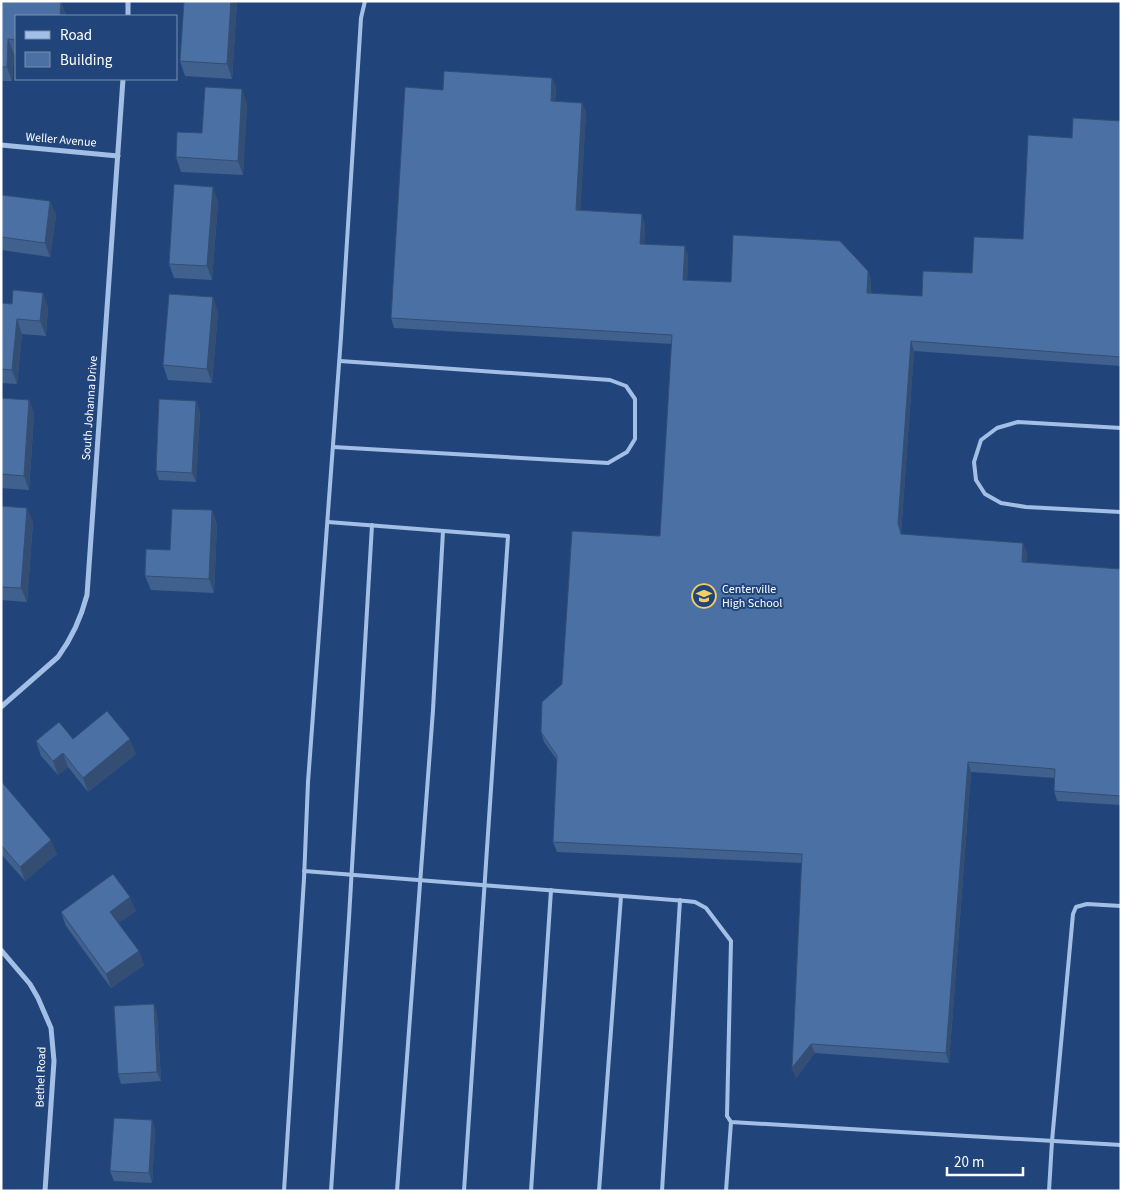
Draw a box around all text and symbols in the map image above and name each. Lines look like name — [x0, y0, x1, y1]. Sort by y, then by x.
legend — [15, 15, 178, 80]
text: Road — [60, 25, 92, 46]
text: Building — [60, 50, 113, 71]
street label: Weller Avenue — [25, 128, 97, 152]
street label: South Johanna Drive — [78, 355, 102, 461]
place label: Centerville High School — [722, 581, 782, 612]
school or university icon: Centerville High School — [691, 583, 717, 609]
street label: Bethel Road — [31, 1046, 51, 1108]
scale bar — [947, 1144, 1023, 1176]
text: 20 m — [954, 1152, 984, 1173]

